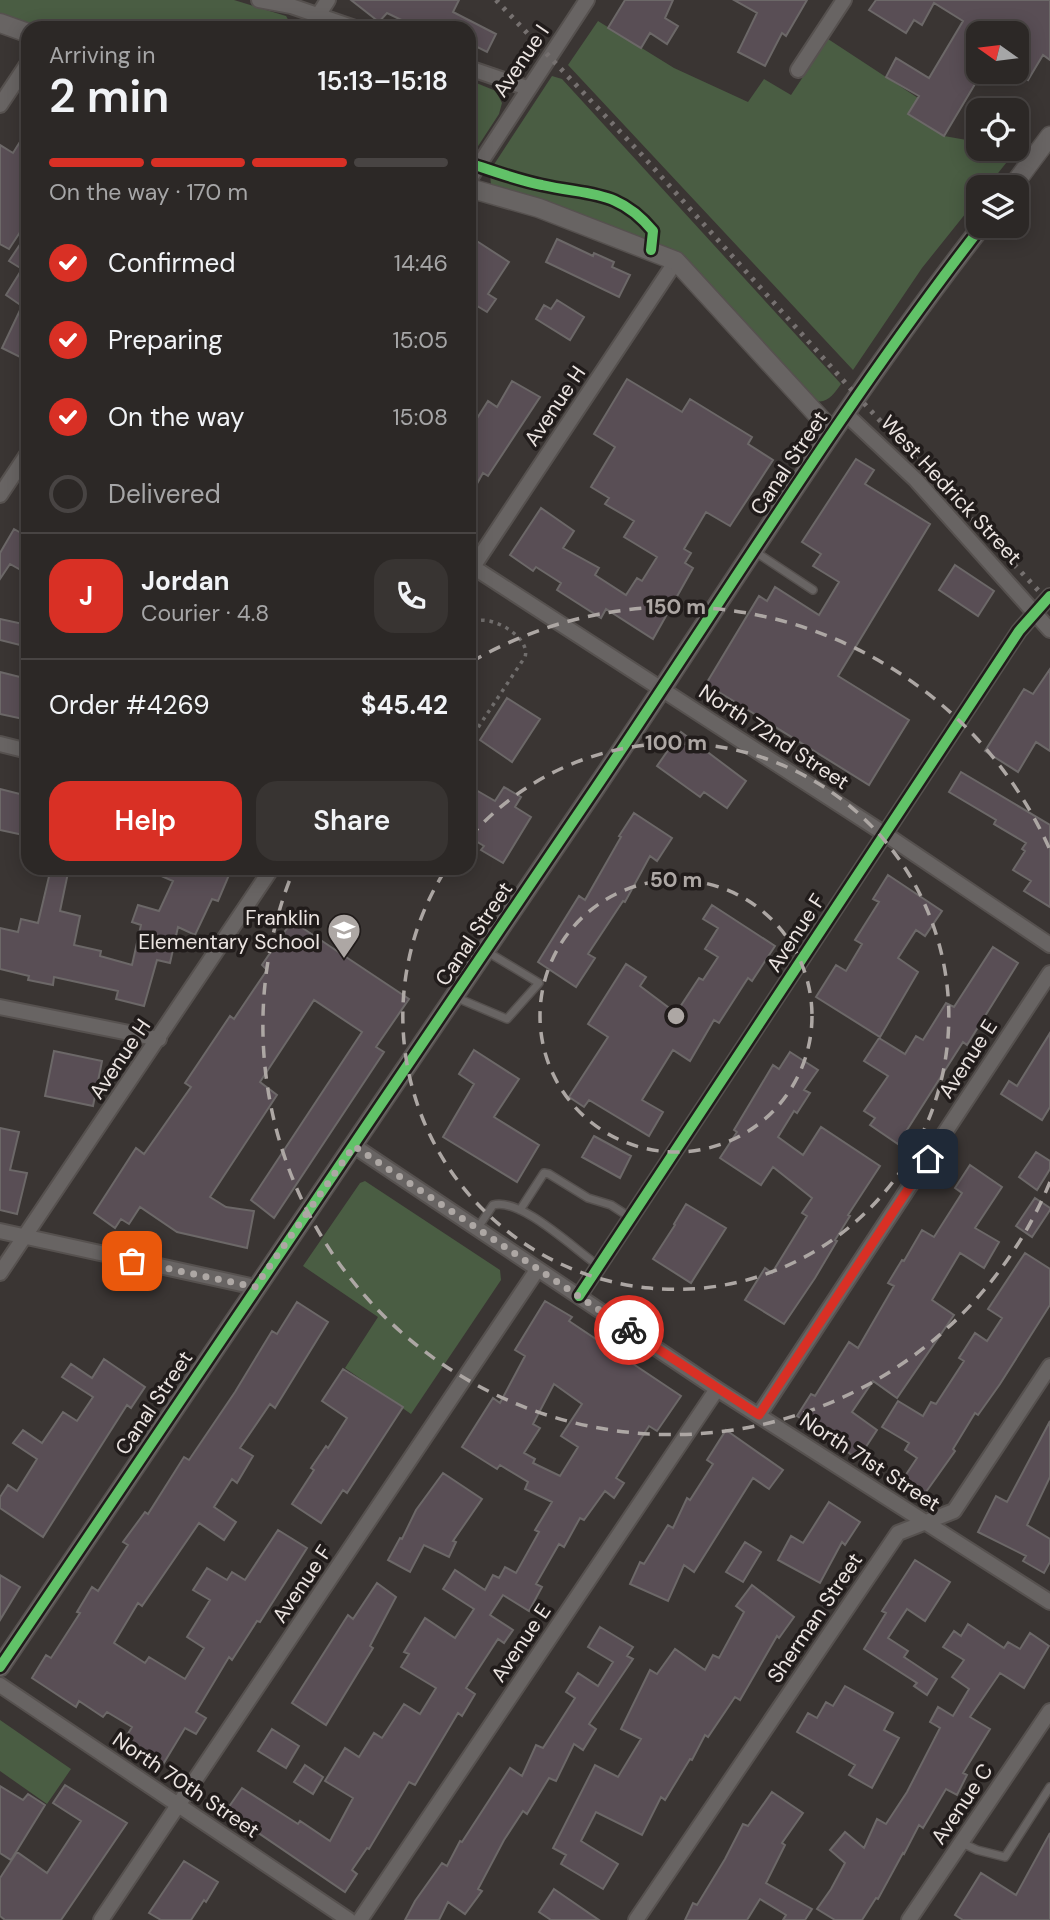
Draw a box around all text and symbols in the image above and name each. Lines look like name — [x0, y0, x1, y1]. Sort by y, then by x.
street label: Avenue I — [487, 19, 555, 103]
north arrow — [966, 21, 1029, 84]
map controls — [966, 21, 1029, 238]
text: Arriving in — [49, 40, 155, 70]
text: 15:13–15:18 — [318, 64, 448, 98]
text: 2 min — [49, 66, 169, 126]
button: locate — [966, 98, 1029, 161]
button: layers — [966, 175, 1029, 238]
text: On the way · 170 m — [49, 177, 248, 207]
icon: check — [49, 244, 87, 282]
text: Confirmed — [108, 246, 235, 280]
text: 14:46 — [394, 248, 448, 278]
icon: check — [49, 321, 87, 359]
text: Preparing — [108, 323, 223, 357]
text: 15:05 — [392, 325, 448, 355]
street label: Avenue H — [518, 360, 592, 452]
icon: check — [49, 398, 87, 436]
text: On the way — [108, 400, 244, 434]
text: 15:08 — [392, 402, 448, 432]
street label: Canal Street — [744, 406, 834, 520]
street label: West Hedrick Street — [874, 409, 1028, 571]
text: Delivered — [108, 477, 221, 511]
button: phone — [374, 559, 448, 633]
text: Jordan — [141, 564, 230, 598]
text: J — [79, 579, 93, 613]
text: 150 m — [646, 593, 706, 621]
text: Courier · 4.8 — [141, 598, 269, 628]
street label: North 72nd Street — [694, 678, 854, 796]
text: Order #4269 — [49, 688, 210, 722]
text: $45.42 — [361, 688, 448, 722]
text: 100 m — [645, 729, 707, 757]
button: Help — [49, 781, 242, 861]
button: Share — [256, 781, 448, 861]
text: 50 m — [650, 866, 702, 894]
street label: Canal Street — [429, 877, 519, 991]
street label: Avenue F — [760, 888, 832, 978]
place label: Franklin Elementary School — [138, 904, 320, 956]
school or university icon: Franklin Elementary School — [325, 911, 363, 960]
centre of rings — [664, 1004, 688, 1028]
street label: Avenue H — [83, 1013, 157, 1105]
street label: Avenue E — [932, 1014, 1004, 1104]
pin — [898, 1129, 958, 1189]
icon: home — [909, 1140, 947, 1178]
pin — [102, 1231, 162, 1291]
icon: bag — [113, 1242, 151, 1280]
courier — [594, 1295, 664, 1365]
icon: bike — [610, 1311, 648, 1349]
street label: Canal Street — [109, 1346, 199, 1460]
street label: North 71st Street — [794, 1406, 946, 1518]
street label: Avenue F — [266, 1540, 338, 1628]
street label: Sherman Street — [761, 1547, 869, 1689]
street label: Avenue E — [485, 1598, 557, 1688]
street label: North 70th Street — [107, 1725, 265, 1845]
street label: Avenue C — [925, 1758, 999, 1850]

